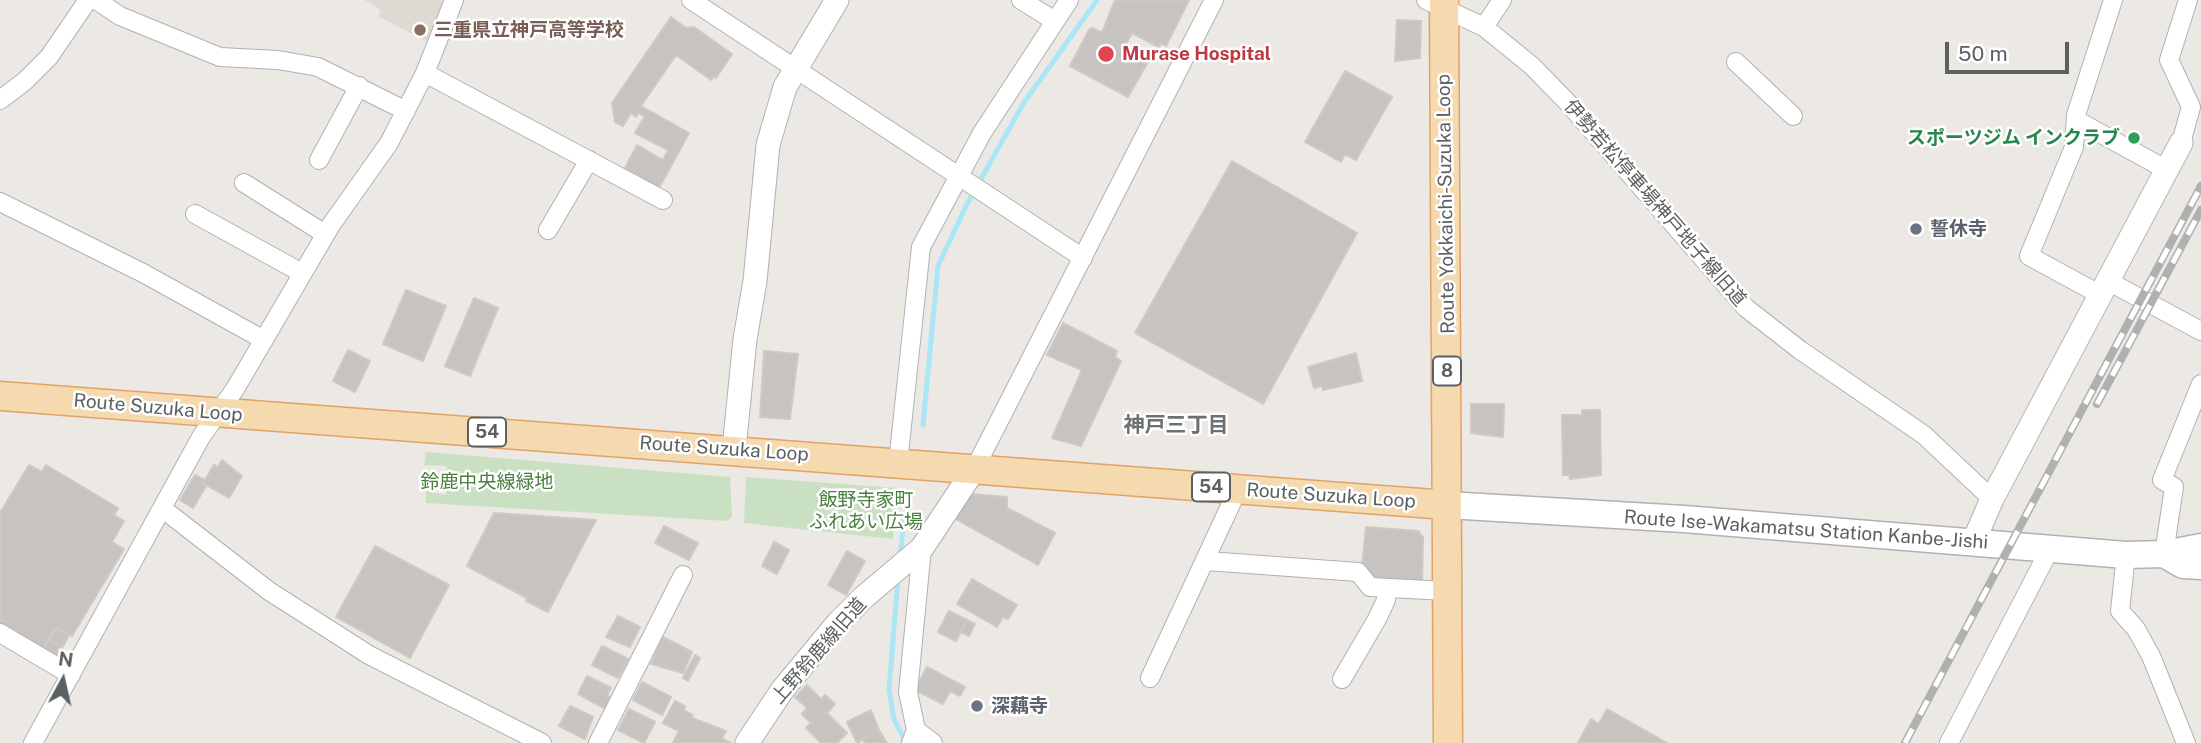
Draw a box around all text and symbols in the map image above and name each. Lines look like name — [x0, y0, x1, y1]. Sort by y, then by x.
place label: 三重県立神戸高等学校 — [434, 19, 624, 41]
marker: 三重県立神戸高等学校 — [412, 22, 428, 38]
scale bar — [1949, 28, 2073, 72]
text: 50 m — [1958, 41, 2008, 66]
place label: Murase Hospital — [1122, 43, 1271, 65]
marker: Murase Hospital — [1096, 44, 1116, 64]
street label: Route Yokkaichi-Suzuka Loop — [1432, 74, 1460, 334]
street label: 伊勢若松停車場神戸地子線旧道 — [1559, 95, 1751, 311]
place label: スポーツジム インクラブ — [1907, 127, 2120, 149]
marker: スポーツジム インクラブ — [2126, 130, 2142, 146]
place label: 誓休寺 — [1930, 218, 1987, 240]
marker: 誓休寺 — [1908, 221, 1924, 237]
road number: 8 — [1433, 356, 1461, 386]
street label: Route Suzuka Loop — [72, 389, 244, 427]
district label: 神戸三丁目 — [1124, 413, 1228, 439]
road number: 54 — [468, 418, 506, 446]
street label: Route Suzuka Loop — [639, 432, 809, 466]
park label: 鈴鹿中央線緑地 — [421, 471, 553, 493]
road number: 54 — [1192, 472, 1230, 502]
street label: Route Suzuka Loop — [1246, 479, 1416, 513]
park label: 飯野寺家町 ふれあい広場 — [809, 489, 923, 533]
street label: Route Ise-Wakamatsu Station Kanbe-Jishi — [1623, 506, 1989, 554]
street label: 上野鈴鹿線旧道 — [767, 593, 871, 709]
north arrow — [28, 645, 98, 715]
text: N — [57, 647, 75, 671]
place label: 深藕寺 — [991, 695, 1048, 717]
marker: 深藕寺 — [969, 698, 985, 714]

